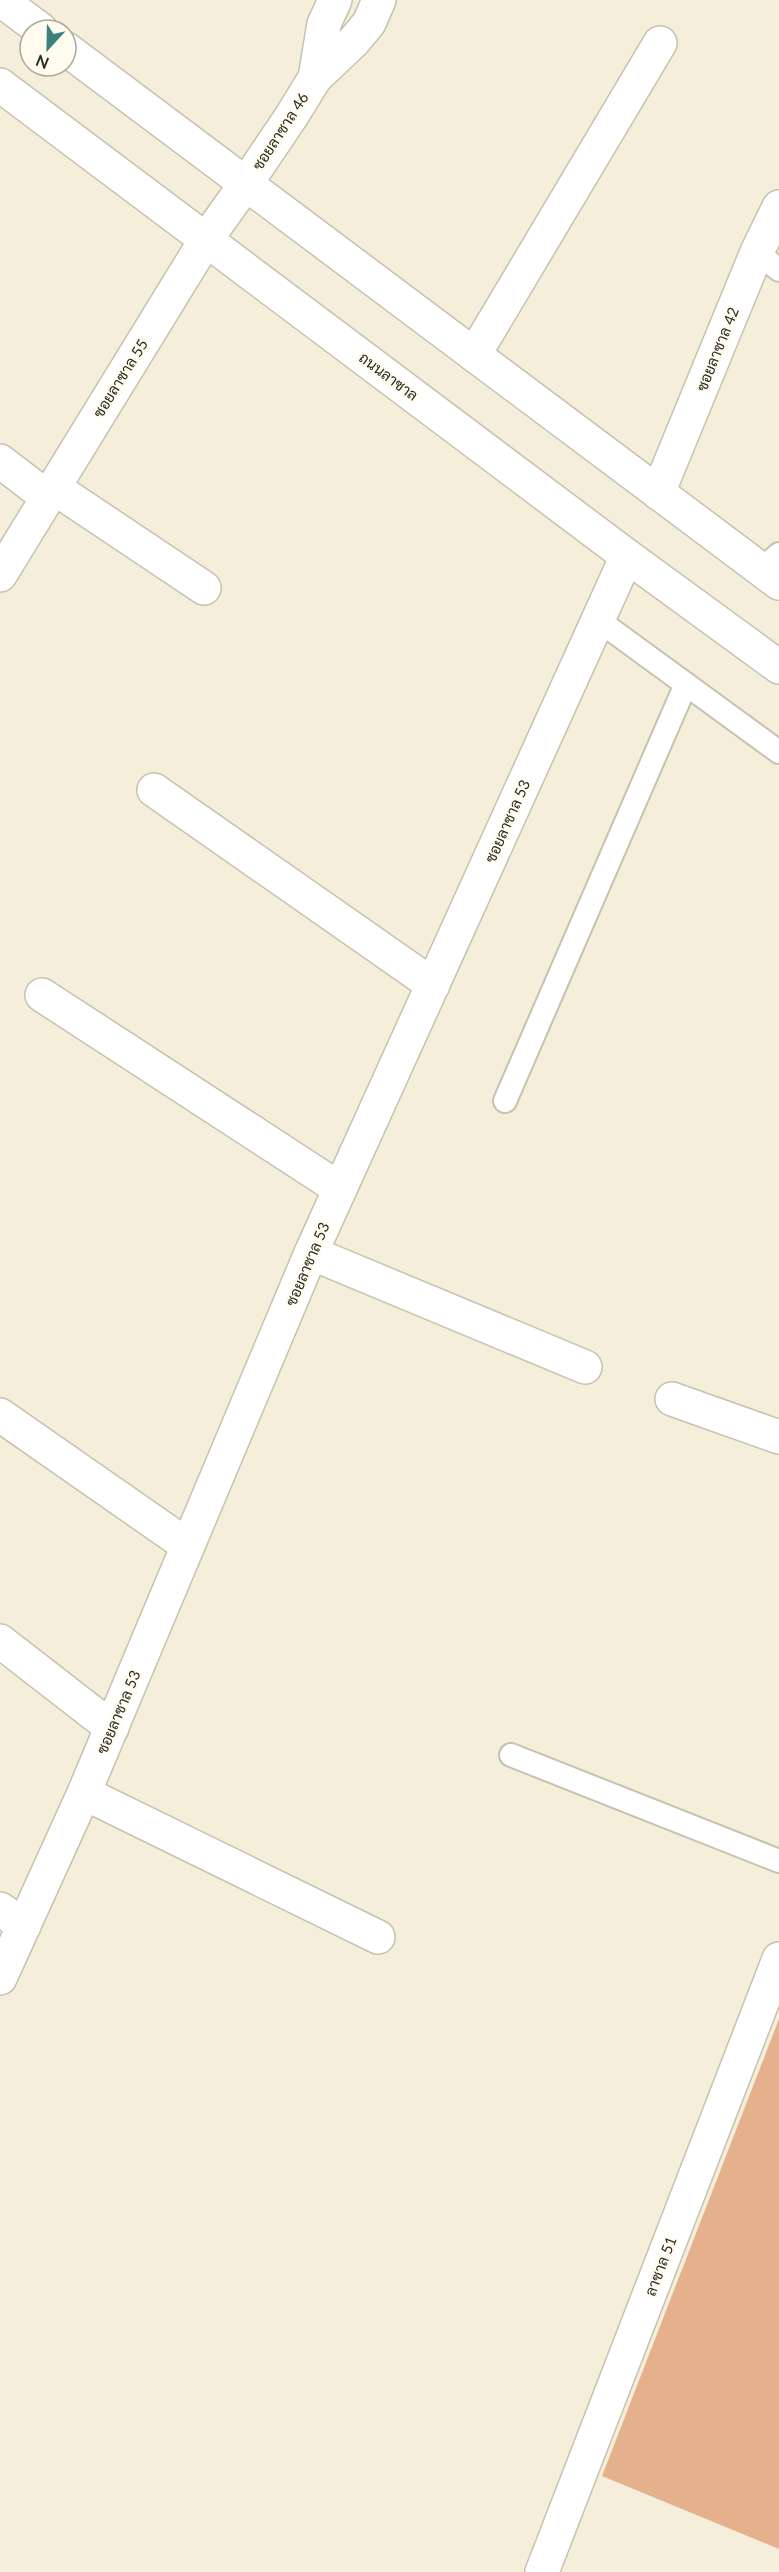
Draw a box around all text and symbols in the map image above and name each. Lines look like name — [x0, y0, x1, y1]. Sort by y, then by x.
north arrow — [18, 18, 78, 78]
text: N — [33, 51, 51, 73]
street label: ซอยลาซาล 46 — [248, 89, 312, 173]
street label: ซอยลาซาล 42 — [692, 304, 742, 394]
street label: ซอยลาซาล 55 — [89, 335, 151, 421]
street label: ถนนลาซาล — [356, 348, 422, 404]
street label: ซอยลาซาล 53 — [481, 777, 533, 865]
street label: ซอยลาซาล 53 — [281, 1219, 333, 1309]
street label: ซอยลาซาล 53 — [92, 1667, 144, 1757]
street label: ลาซาล 51 — [640, 2234, 680, 2298]

